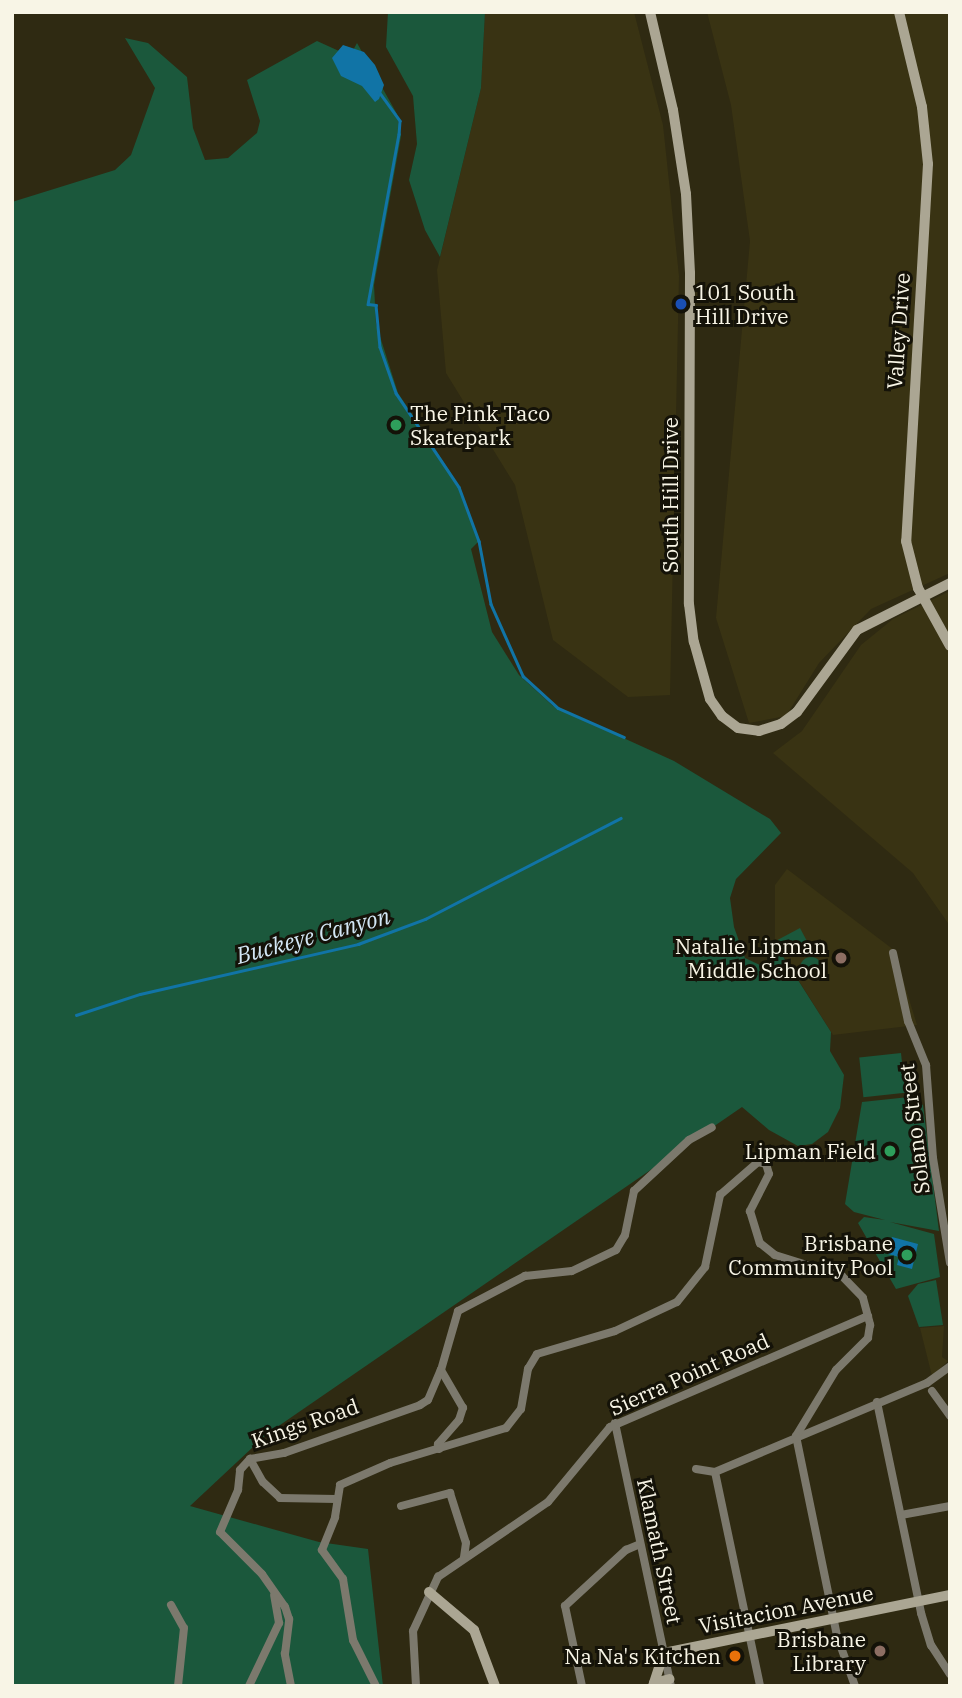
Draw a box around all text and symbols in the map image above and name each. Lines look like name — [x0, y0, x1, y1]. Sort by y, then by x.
street label: Valley Drive — [881, 272, 915, 390]
place label: 101 South Hill Drive — [695, 279, 795, 329]
marker: 101 South Hill Drive — [673, 296, 689, 312]
place label: The Pink Taco Skatepark — [410, 400, 550, 450]
marker: The Pink Taco Skatepark — [388, 417, 404, 433]
street label: South Hill Drive — [657, 417, 683, 573]
water label: Buckeye Canyon — [233, 901, 393, 969]
place label: Natalie Lipman Middle School — [675, 933, 827, 983]
marker: Natalie Lipman Middle School — [833, 950, 849, 966]
street label: Solano Street — [894, 1062, 934, 1196]
place label: Lipman Field — [745, 1138, 876, 1164]
marker: Lipman Field — [882, 1143, 898, 1159]
place label: Brisbane Community Pool — [728, 1230, 893, 1280]
marker: Brisbane Community Pool — [899, 1247, 915, 1263]
street label: Sierra Point Road — [605, 1327, 773, 1421]
street label: Kings Road — [248, 1393, 362, 1453]
street label: Klamath Street — [632, 1476, 688, 1626]
street label: Visitacion Avenue — [697, 1580, 875, 1638]
place label: Brisbane Library — [777, 1626, 866, 1676]
place label: Na Na's Kitchen — [564, 1643, 721, 1669]
marker: Brisbane Library — [872, 1643, 888, 1659]
marker: Na Na's Kitchen — [727, 1648, 743, 1664]

